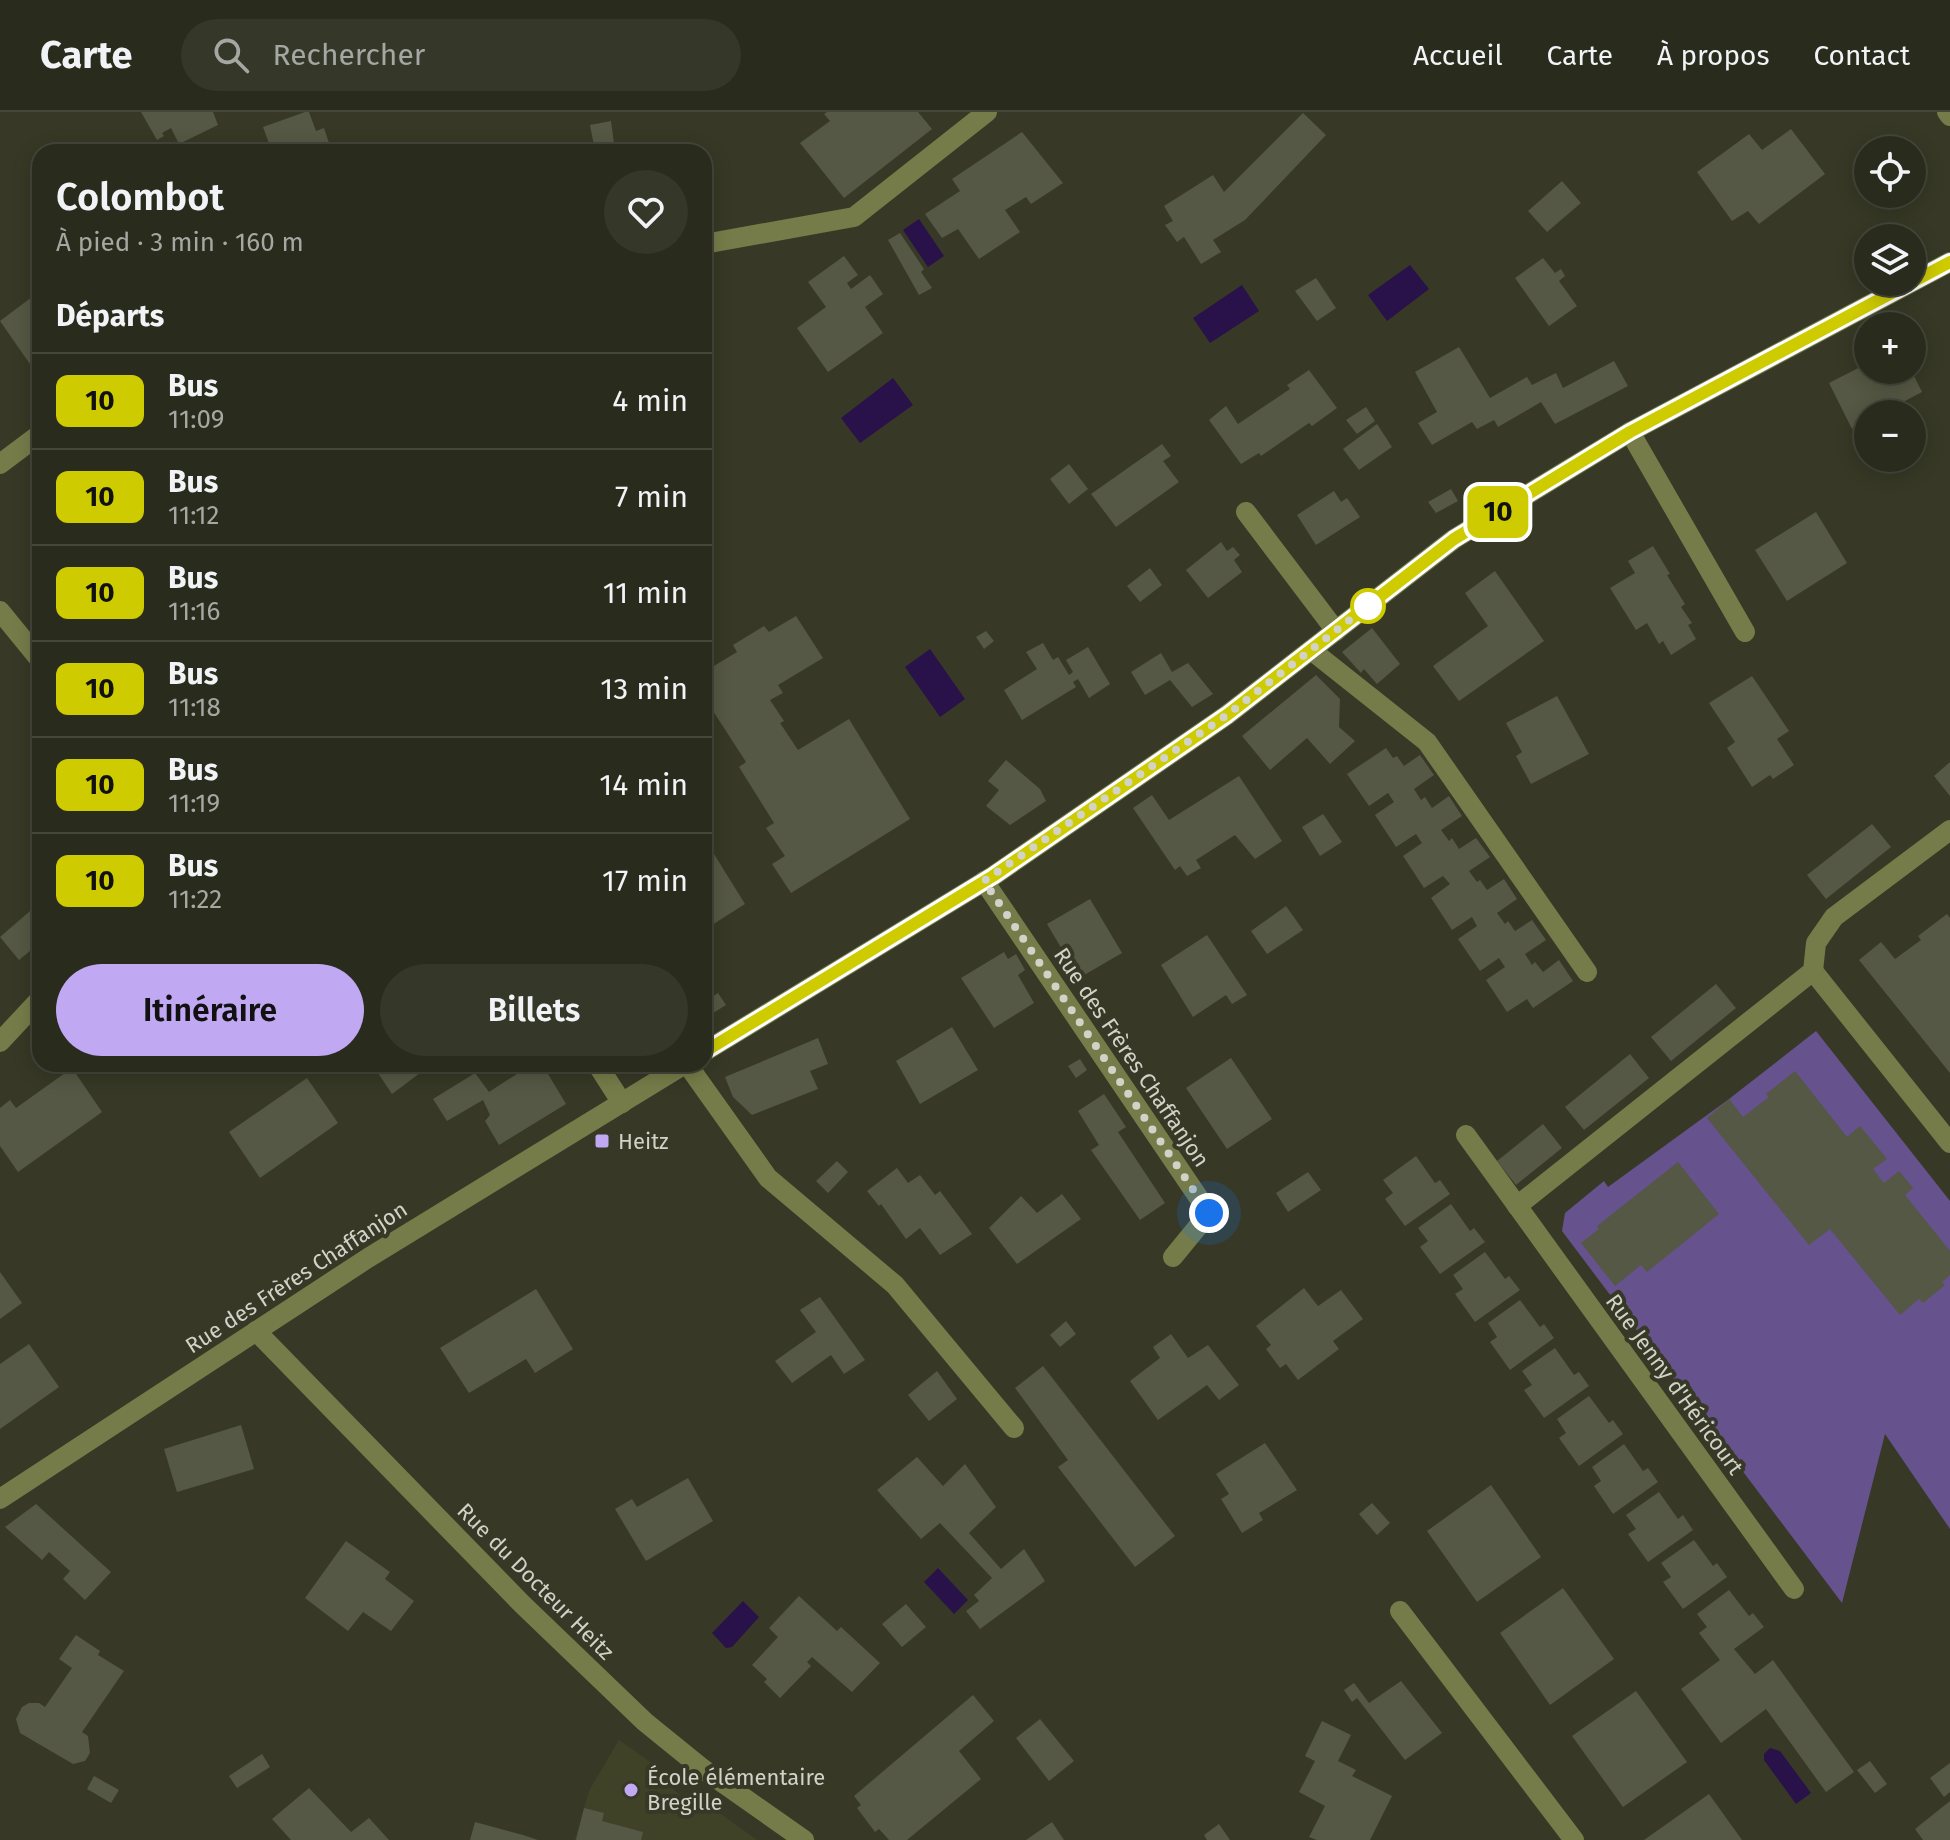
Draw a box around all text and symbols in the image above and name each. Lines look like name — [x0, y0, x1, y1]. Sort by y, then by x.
search box — [181, 19, 741, 91]
text: Carte — [40, 32, 133, 78]
icon: search — [209, 33, 253, 77]
text: Rechercher — [273, 37, 425, 73]
text: Accueil — [1413, 39, 1503, 72]
text: Carte — [1547, 39, 1613, 72]
text: À propos — [1657, 39, 1769, 72]
text: Contact — [1813, 39, 1910, 72]
map controls — [1854, 136, 1926, 472]
button: locate — [1854, 136, 1926, 208]
button: heart — [604, 170, 688, 254]
text: Colombot — [56, 174, 224, 220]
button: layers — [1854, 224, 1926, 296]
text: À pied · 3 min · 160 m — [56, 227, 304, 258]
text: Départs — [56, 298, 164, 334]
button: + — [1854, 312, 1926, 384]
text: Bus — [168, 368, 218, 404]
text: 4 min — [612, 383, 688, 419]
text: 10 — [85, 384, 115, 417]
button: − — [1854, 400, 1926, 472]
text: 11:09 — [168, 404, 224, 435]
text: Bus — [168, 464, 218, 500]
text: 7 min — [615, 479, 688, 515]
text: 10 — [85, 480, 115, 513]
line badge: 10 — [1462, 486, 1534, 538]
text: 10 — [1483, 495, 1513, 528]
text: 11:12 — [168, 500, 219, 531]
text: Bus — [168, 560, 218, 596]
text: 11 min — [603, 575, 688, 611]
text: 10 — [85, 576, 115, 609]
unlabelled marker — [1351, 589, 1385, 623]
text: 11:16 — [168, 596, 220, 627]
text: Bus — [168, 656, 218, 692]
text: 13 min — [600, 671, 688, 707]
text: 10 — [85, 672, 115, 705]
text: 11:18 — [168, 692, 221, 723]
text: Bus — [168, 752, 218, 788]
text: 14 min — [599, 767, 688, 803]
text: 10 — [85, 768, 115, 801]
text: 11:19 — [168, 788, 220, 819]
text: Bus — [168, 848, 218, 884]
text: 17 min — [602, 863, 688, 899]
text: 10 — [85, 864, 115, 897]
text: 11:22 — [168, 884, 222, 915]
street label: Rue des Frères Chaffanjon — [1048, 942, 1215, 1172]
button: Itinéraire — [56, 964, 364, 1056]
button: Billets — [380, 964, 688, 1056]
place label: Heitz — [618, 1128, 669, 1155]
marker: Heitz — [593, 1132, 611, 1150]
your location — [1189, 1193, 1229, 1233]
street label: Rue des Frères Chaffanjon — [180, 1196, 412, 1359]
street label: Rue Jenny d'Héricourt — [1600, 1289, 1749, 1480]
street label: Rue du Docteur Heitz — [452, 1497, 620, 1665]
place label: École élémentaire Bregille — [647, 1764, 825, 1816]
marker: École élémentaire Bregille — [622, 1781, 640, 1799]

